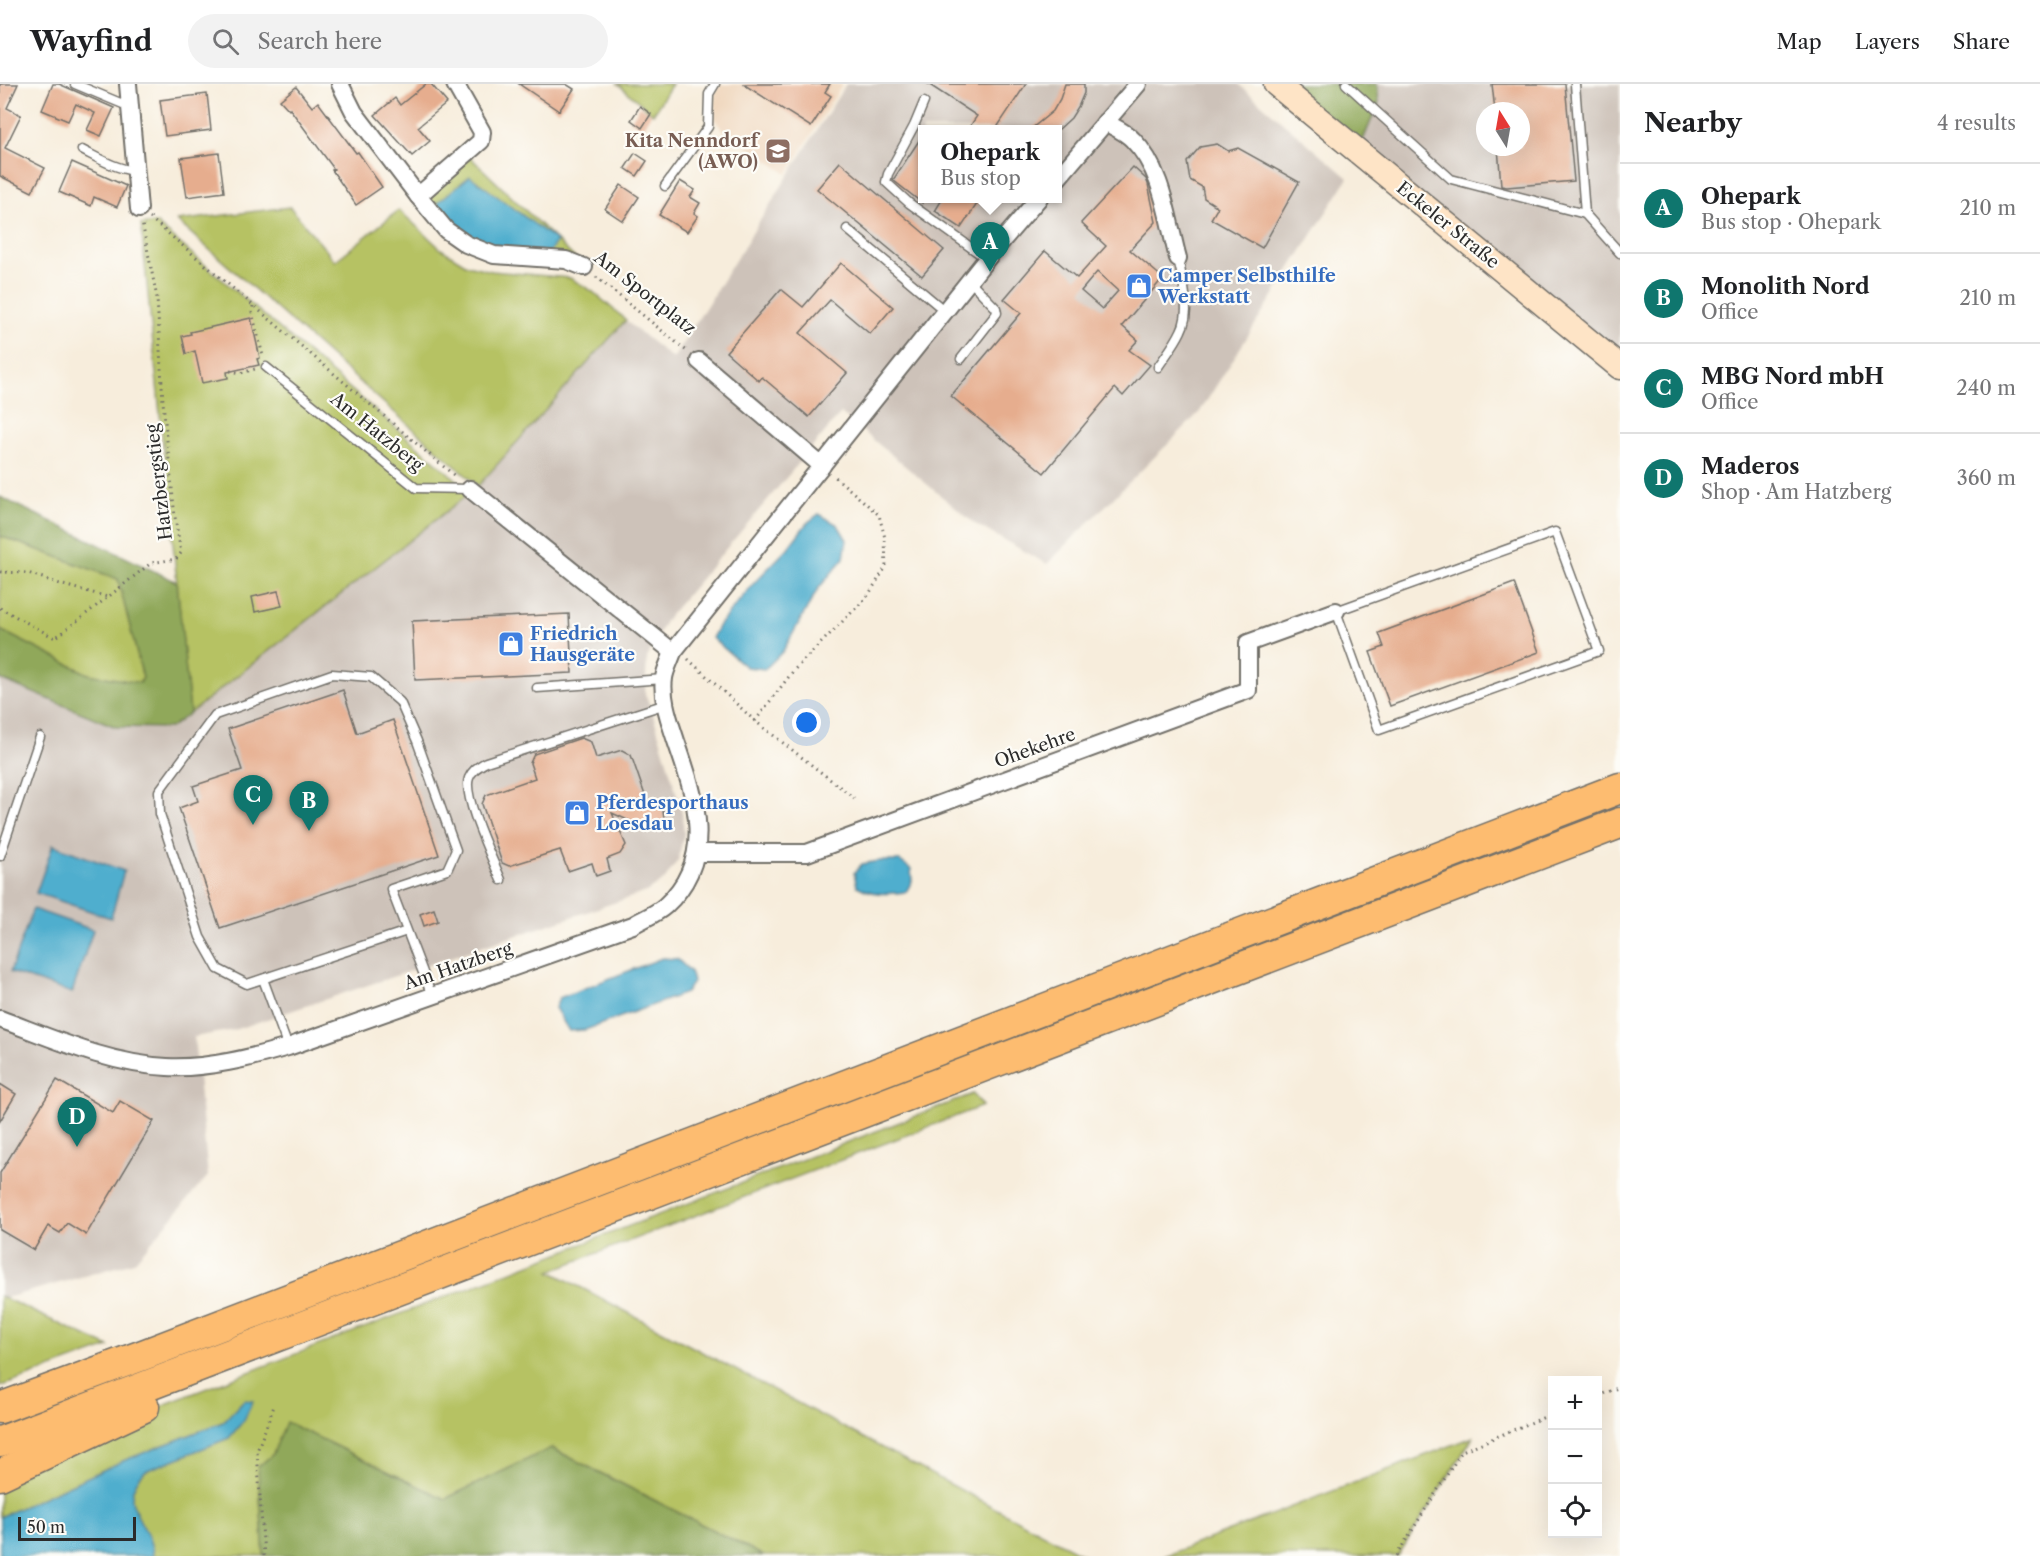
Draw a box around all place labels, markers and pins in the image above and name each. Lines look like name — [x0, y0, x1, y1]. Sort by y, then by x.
place label: Kita Nenndorf (AWO) — [625, 130, 760, 173]
school or university icon: Kita Nenndorf (AWO) — [763, 136, 793, 166]
pin: A — [970, 222, 1010, 272]
place label: Camper Selbsthilfe Werkstatt — [1157, 265, 1336, 308]
shop icon: Camper Selbsthilfe Werkstatt — [1124, 271, 1154, 301]
place label: Friedrich Hausgeräte — [530, 623, 635, 666]
shop icon: Friedrich Hausgeräte — [496, 629, 526, 659]
pin: C — [234, 776, 272, 825]
pin: B — [290, 782, 328, 831]
place label: Pferdesporthaus Loesdau — [596, 792, 749, 835]
shop icon: Pferdesporthaus Loesdau — [562, 798, 592, 828]
pin: D — [58, 1098, 97, 1147]

